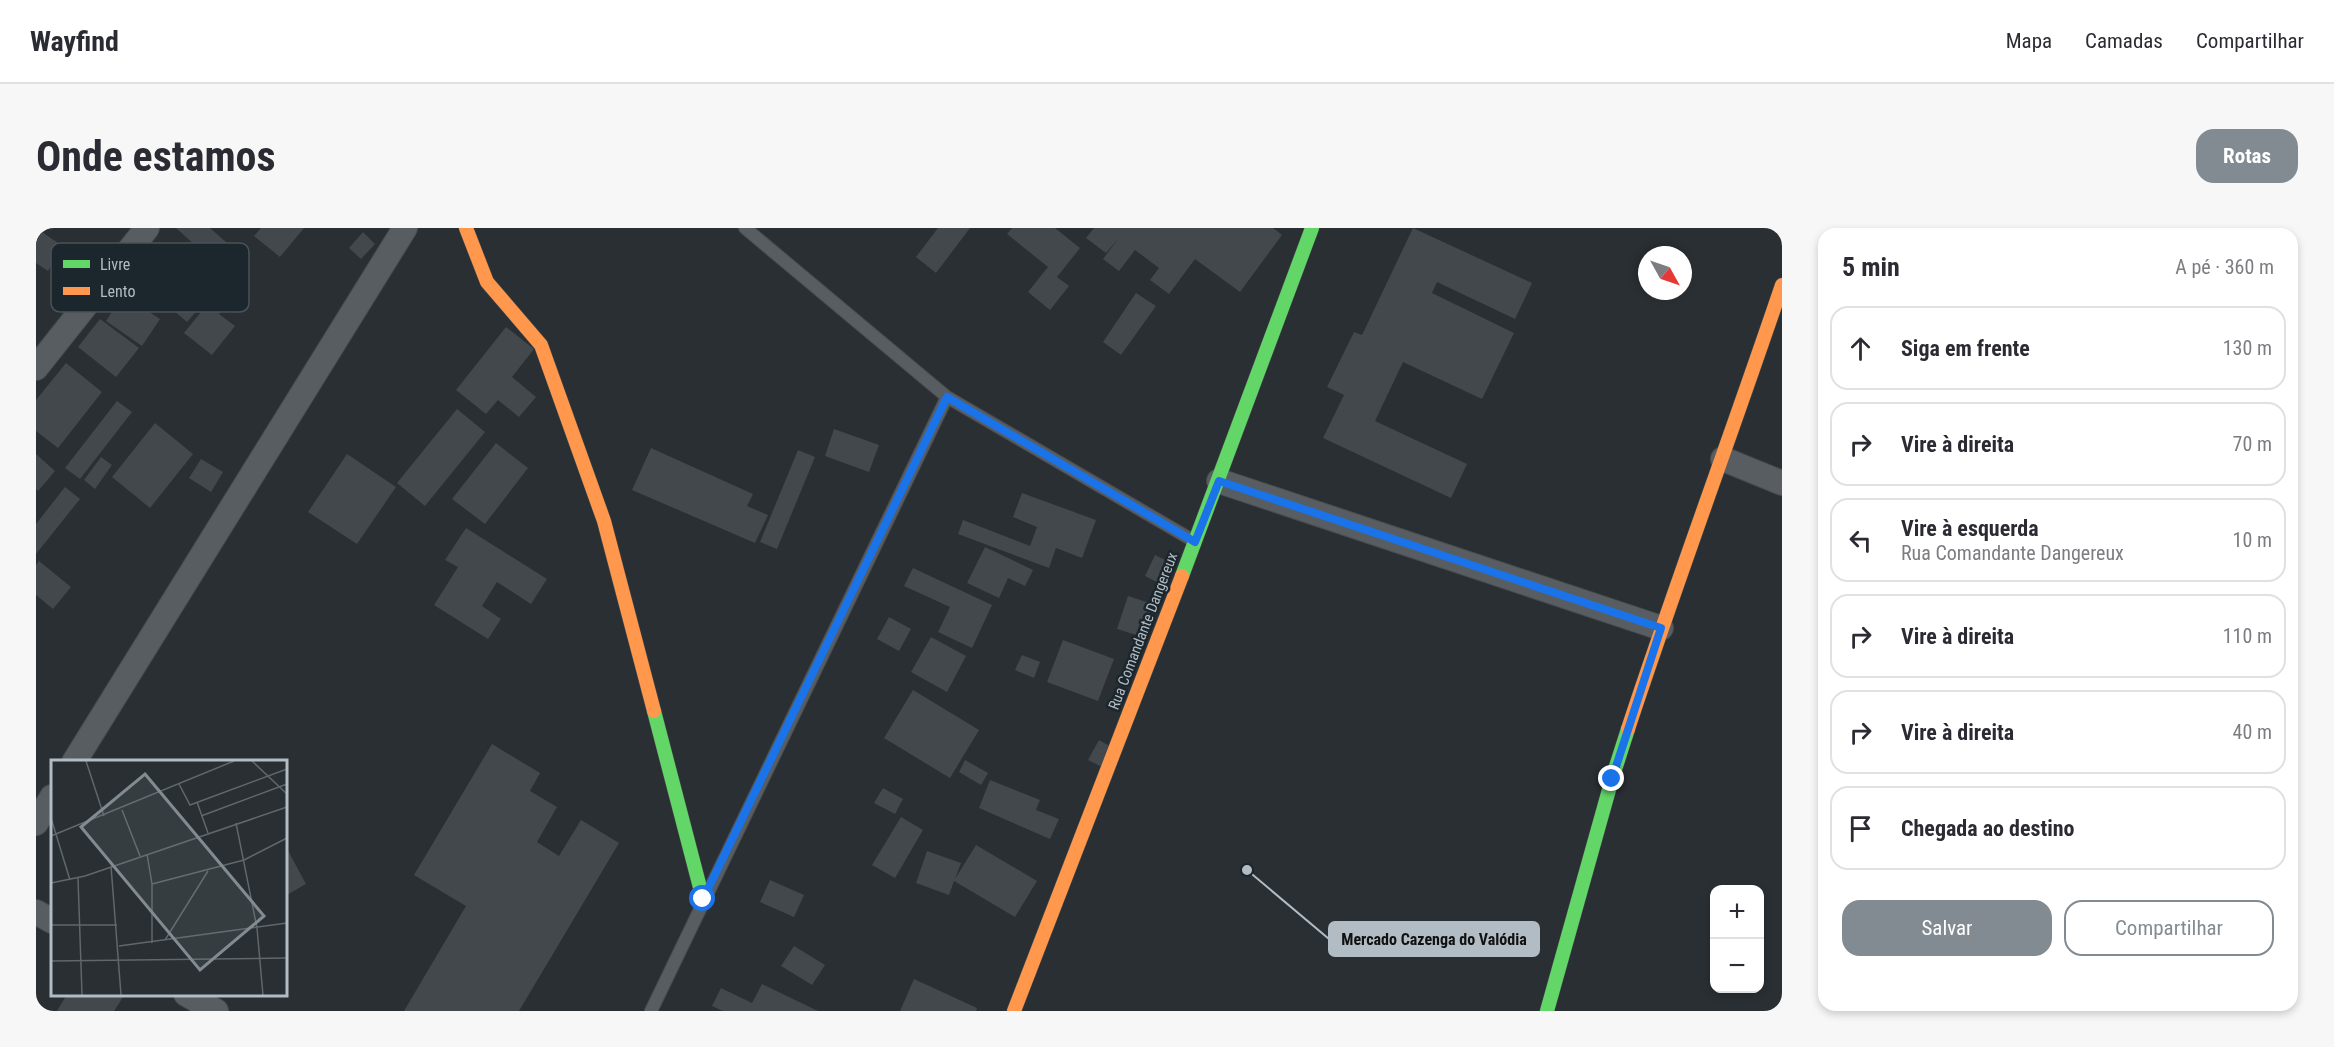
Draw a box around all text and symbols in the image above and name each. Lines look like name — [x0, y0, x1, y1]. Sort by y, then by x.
text: Wayfind — [30, 25, 119, 58]
text: Mapa — [2006, 29, 2052, 53]
text: Camadas — [2085, 29, 2163, 53]
text: Compartilhar — [2196, 29, 2304, 53]
button: Rotas — [2196, 129, 2298, 183]
text: Onde estamos — [36, 132, 276, 181]
legend — [51, 243, 249, 312]
north arrow — [1638, 246, 1692, 300]
text: 5 min — [1842, 252, 1900, 282]
text: Livre — [100, 255, 130, 274]
text: A pé · 360 m — [2175, 255, 2274, 279]
text: Lento — [100, 282, 135, 301]
icon: ahead — [1844, 332, 1877, 365]
text: Siga em frente — [1901, 336, 2030, 361]
text: 130 m — [2223, 336, 2272, 360]
icon: right — [1844, 428, 1877, 461]
text: Vire à direita — [1901, 432, 2014, 457]
text: 70 m — [2233, 432, 2272, 456]
text: Vire à esquerda — [1901, 516, 2039, 541]
icon: left — [1844, 524, 1877, 557]
text: 10 m — [2233, 528, 2272, 552]
text: Rua Comandante Dangereux — [1901, 541, 2124, 565]
street label: Rua Comandante Dangereux — [1105, 549, 1182, 712]
icon: right — [1844, 620, 1877, 653]
text: Vire à direita — [1901, 624, 2014, 649]
text: 110 m — [2223, 624, 2272, 648]
icon: right — [1844, 716, 1877, 749]
text: Vire à direita — [1901, 720, 2014, 745]
text: 40 m — [2233, 720, 2272, 744]
inset map — [51, 760, 286, 996]
route end — [1598, 765, 1624, 791]
icon: arrive — [1844, 812, 1877, 845]
text: Chegada ao destino — [1901, 816, 2075, 841]
route start — [689, 885, 715, 911]
map controls — [1710, 885, 1764, 993]
button: + — [1710, 885, 1764, 939]
button: Salvar — [1842, 900, 2052, 956]
button: Compartilhar — [2064, 900, 2274, 956]
callout: Mercado Cazenga do Valódia — [1329, 922, 1539, 956]
text: Mercado Cazenga do Valódia — [1341, 930, 1527, 949]
button: − — [1710, 939, 1764, 993]

